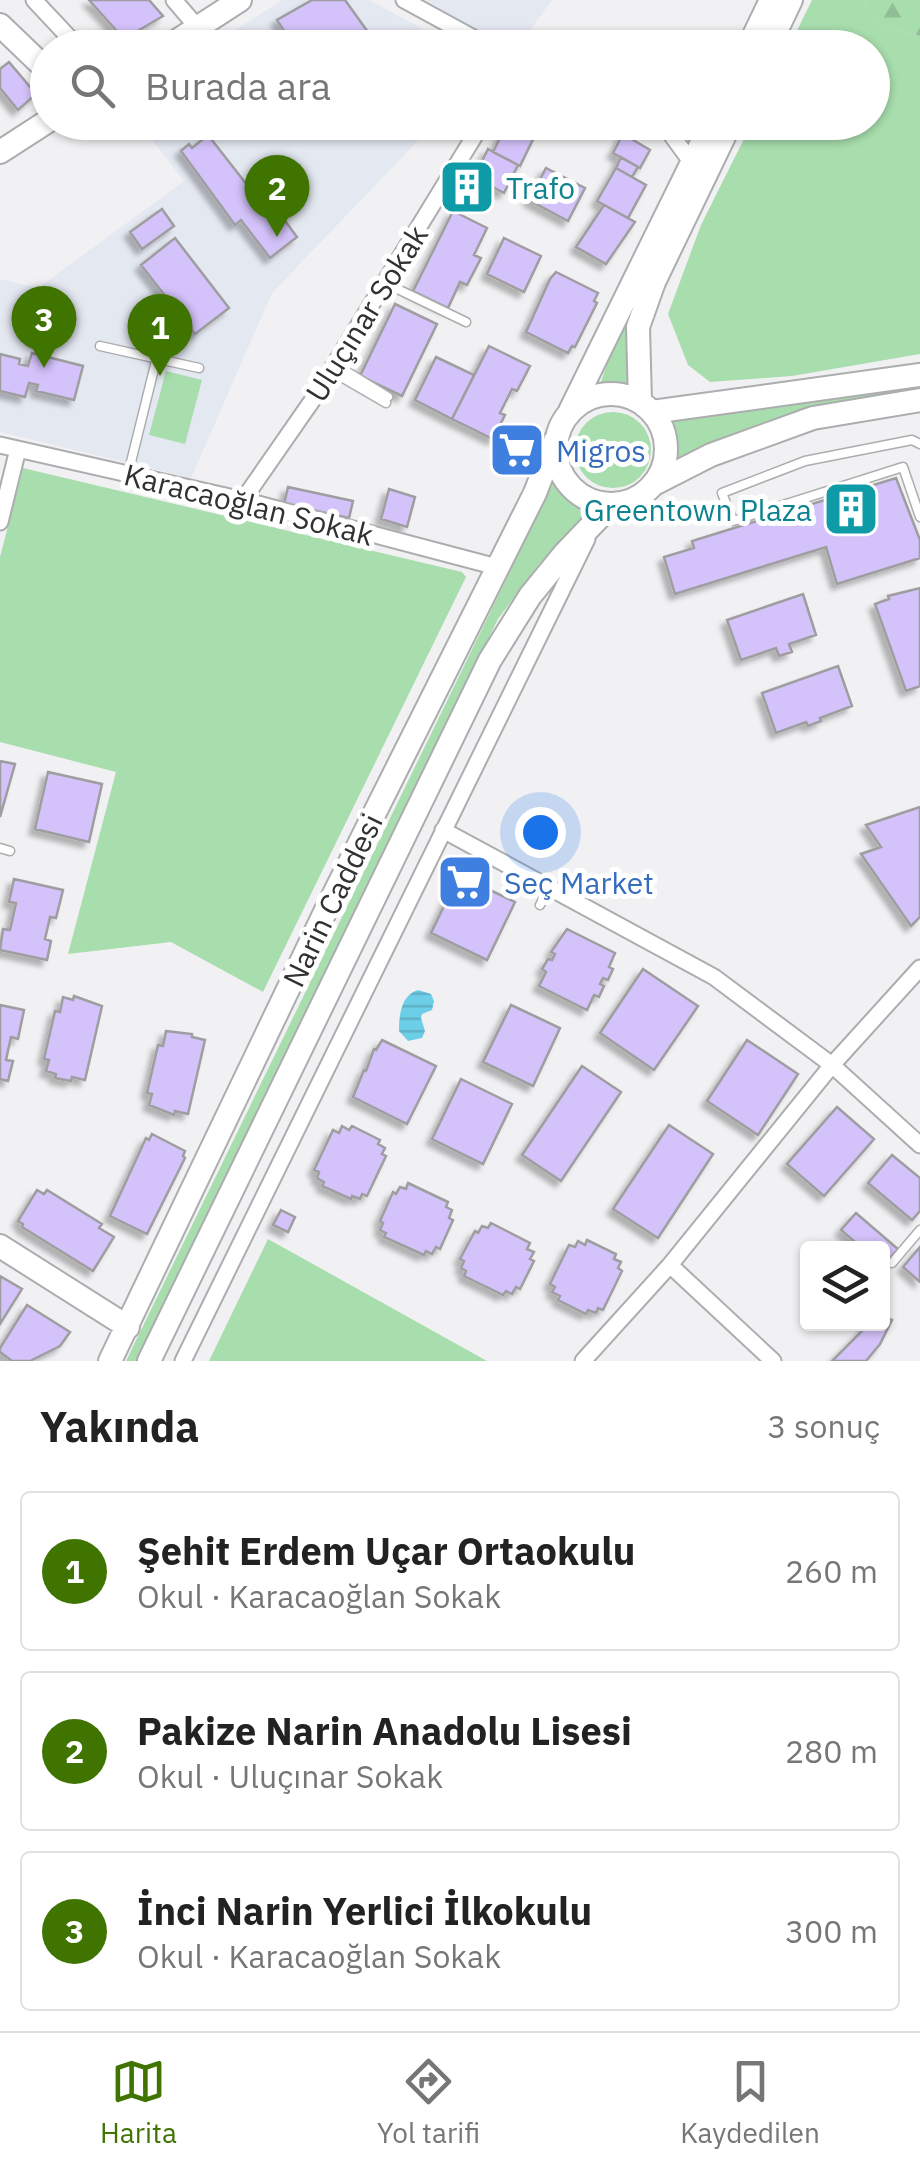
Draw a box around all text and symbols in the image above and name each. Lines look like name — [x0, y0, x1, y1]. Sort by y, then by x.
search box — [30, 30, 890, 140]
icon: search — [65, 58, 120, 113]
text: Burada ara — [145, 61, 331, 110]
pin: 2 — [244, 154, 310, 237]
building icon: Trafo — [437, 157, 497, 217]
place label: Trafo — [506, 168, 575, 207]
street label: Uluçınar Sokak — [296, 217, 436, 409]
pin: 3 — [12, 286, 76, 368]
pin: 1 — [128, 294, 192, 376]
supermarket icon: Migros — [487, 420, 547, 480]
place label: Migros — [556, 431, 646, 470]
street label: Karacaoğlan Sokak — [120, 454, 378, 554]
building icon: Greentown Plaza — [821, 479, 881, 539]
place label: Greentown Plaza — [584, 490, 812, 529]
street label: Narin Caddesi — [273, 807, 391, 993]
your location — [515, 807, 566, 858]
supermarket icon: Seç Market — [435, 852, 495, 912]
place label: Seç Market — [504, 863, 654, 902]
map controls — [800, 1241, 890, 1331]
button: layers — [800, 1241, 890, 1331]
text: Yakında — [40, 1399, 199, 1454]
text: 3 sonuç — [767, 1405, 880, 1447]
text: Şehit Erdem Uçar Ortaokulu — [137, 1526, 635, 1575]
text: 1 — [65, 1550, 84, 1592]
text: 260 m — [785, 1550, 878, 1592]
text: Okul · Karacaoğlan Sokak — [137, 1575, 501, 1617]
text: Pakize Narin Anadolu Lisesi — [137, 1706, 632, 1755]
text: 2 — [65, 1730, 84, 1772]
text: 280 m — [785, 1730, 878, 1772]
text: Okul · Uluçınar Sokak — [137, 1755, 443, 1797]
text: İnci Narin Yerlici İlkokulu — [137, 1886, 592, 1935]
text: 3 — [65, 1910, 84, 1952]
text: 300 m — [785, 1910, 878, 1952]
text: Okul · Karacaoğlan Sokak — [137, 1935, 501, 1977]
tab: Harita — [100, 2054, 177, 2151]
tab: Yol tarifi — [377, 2054, 480, 2151]
tab: Kaydedilen — [680, 2054, 820, 2151]

